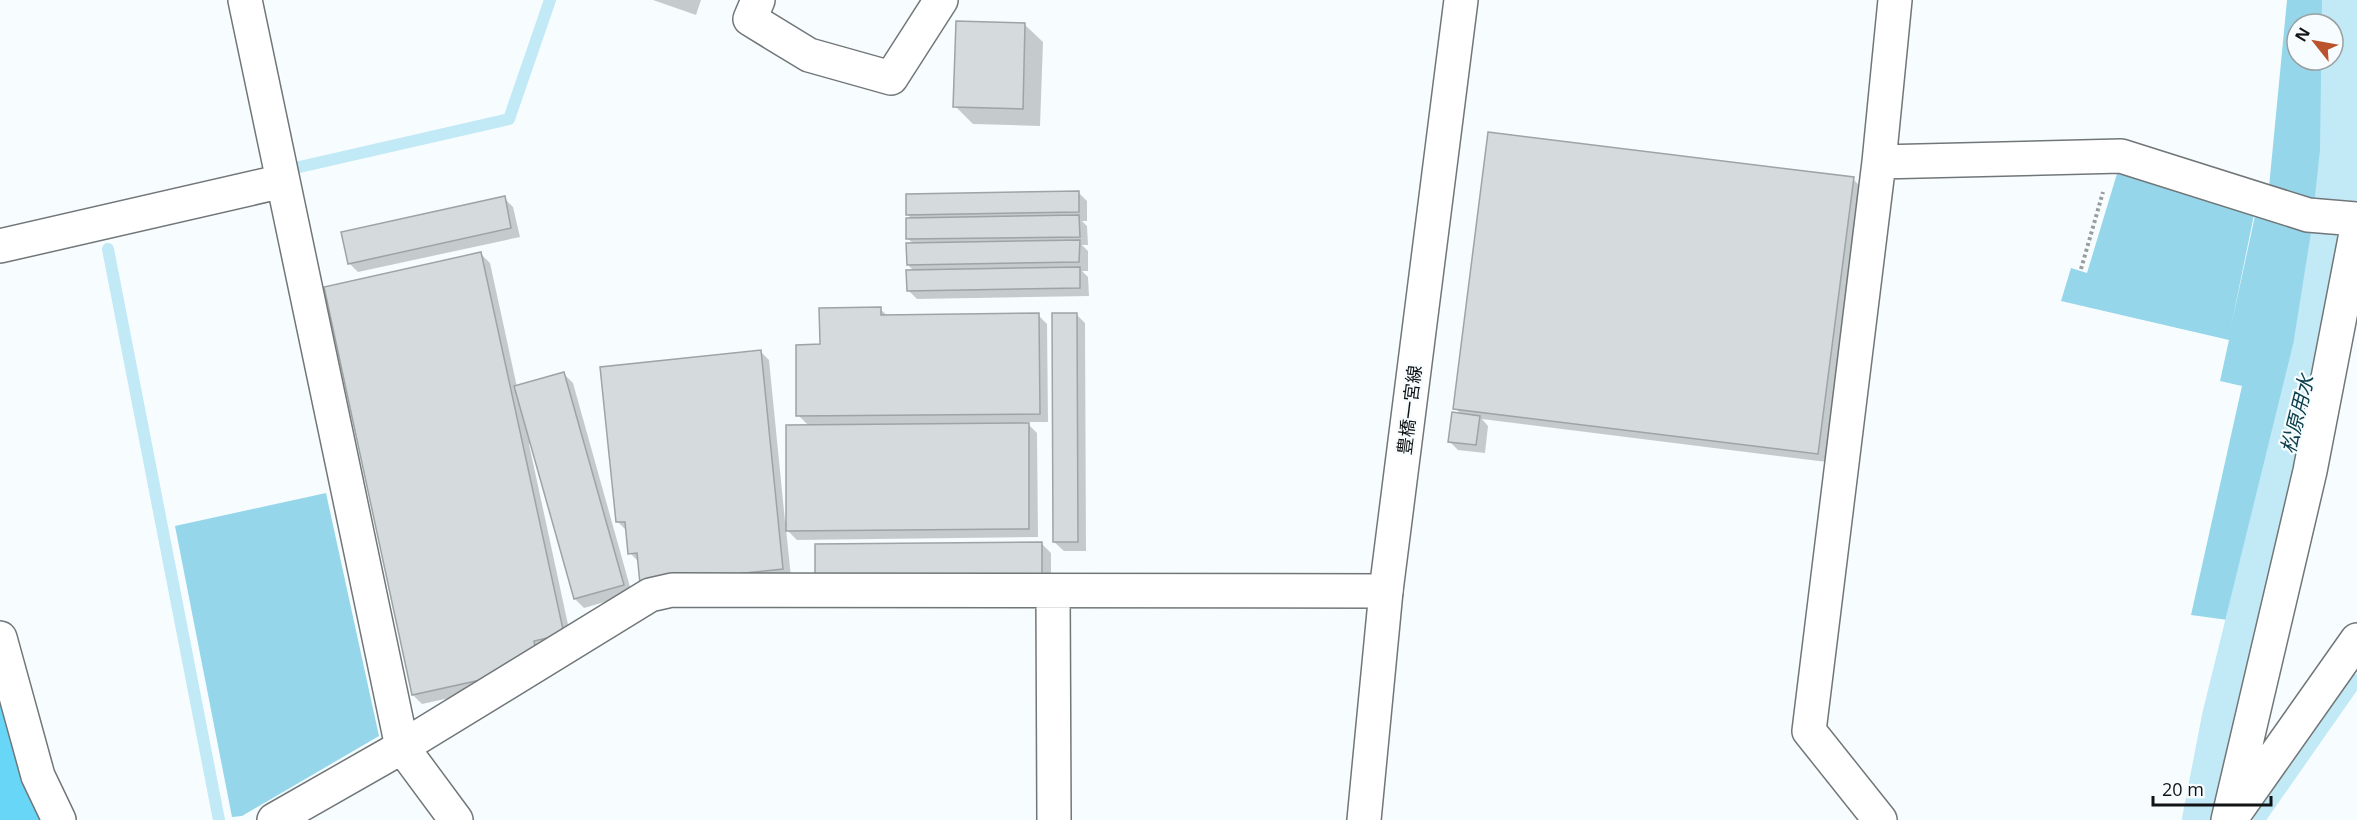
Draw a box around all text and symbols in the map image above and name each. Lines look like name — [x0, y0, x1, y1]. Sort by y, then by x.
north arrow — [2285, 12, 2345, 72]
text: N — [2289, 23, 2315, 46]
street label: 豊橋一宮線 — [1392, 364, 1426, 456]
water label: 松原用水 — [2274, 370, 2320, 456]
scale bar — [2153, 769, 2272, 807]
text: 20 m — [2162, 777, 2204, 801]

